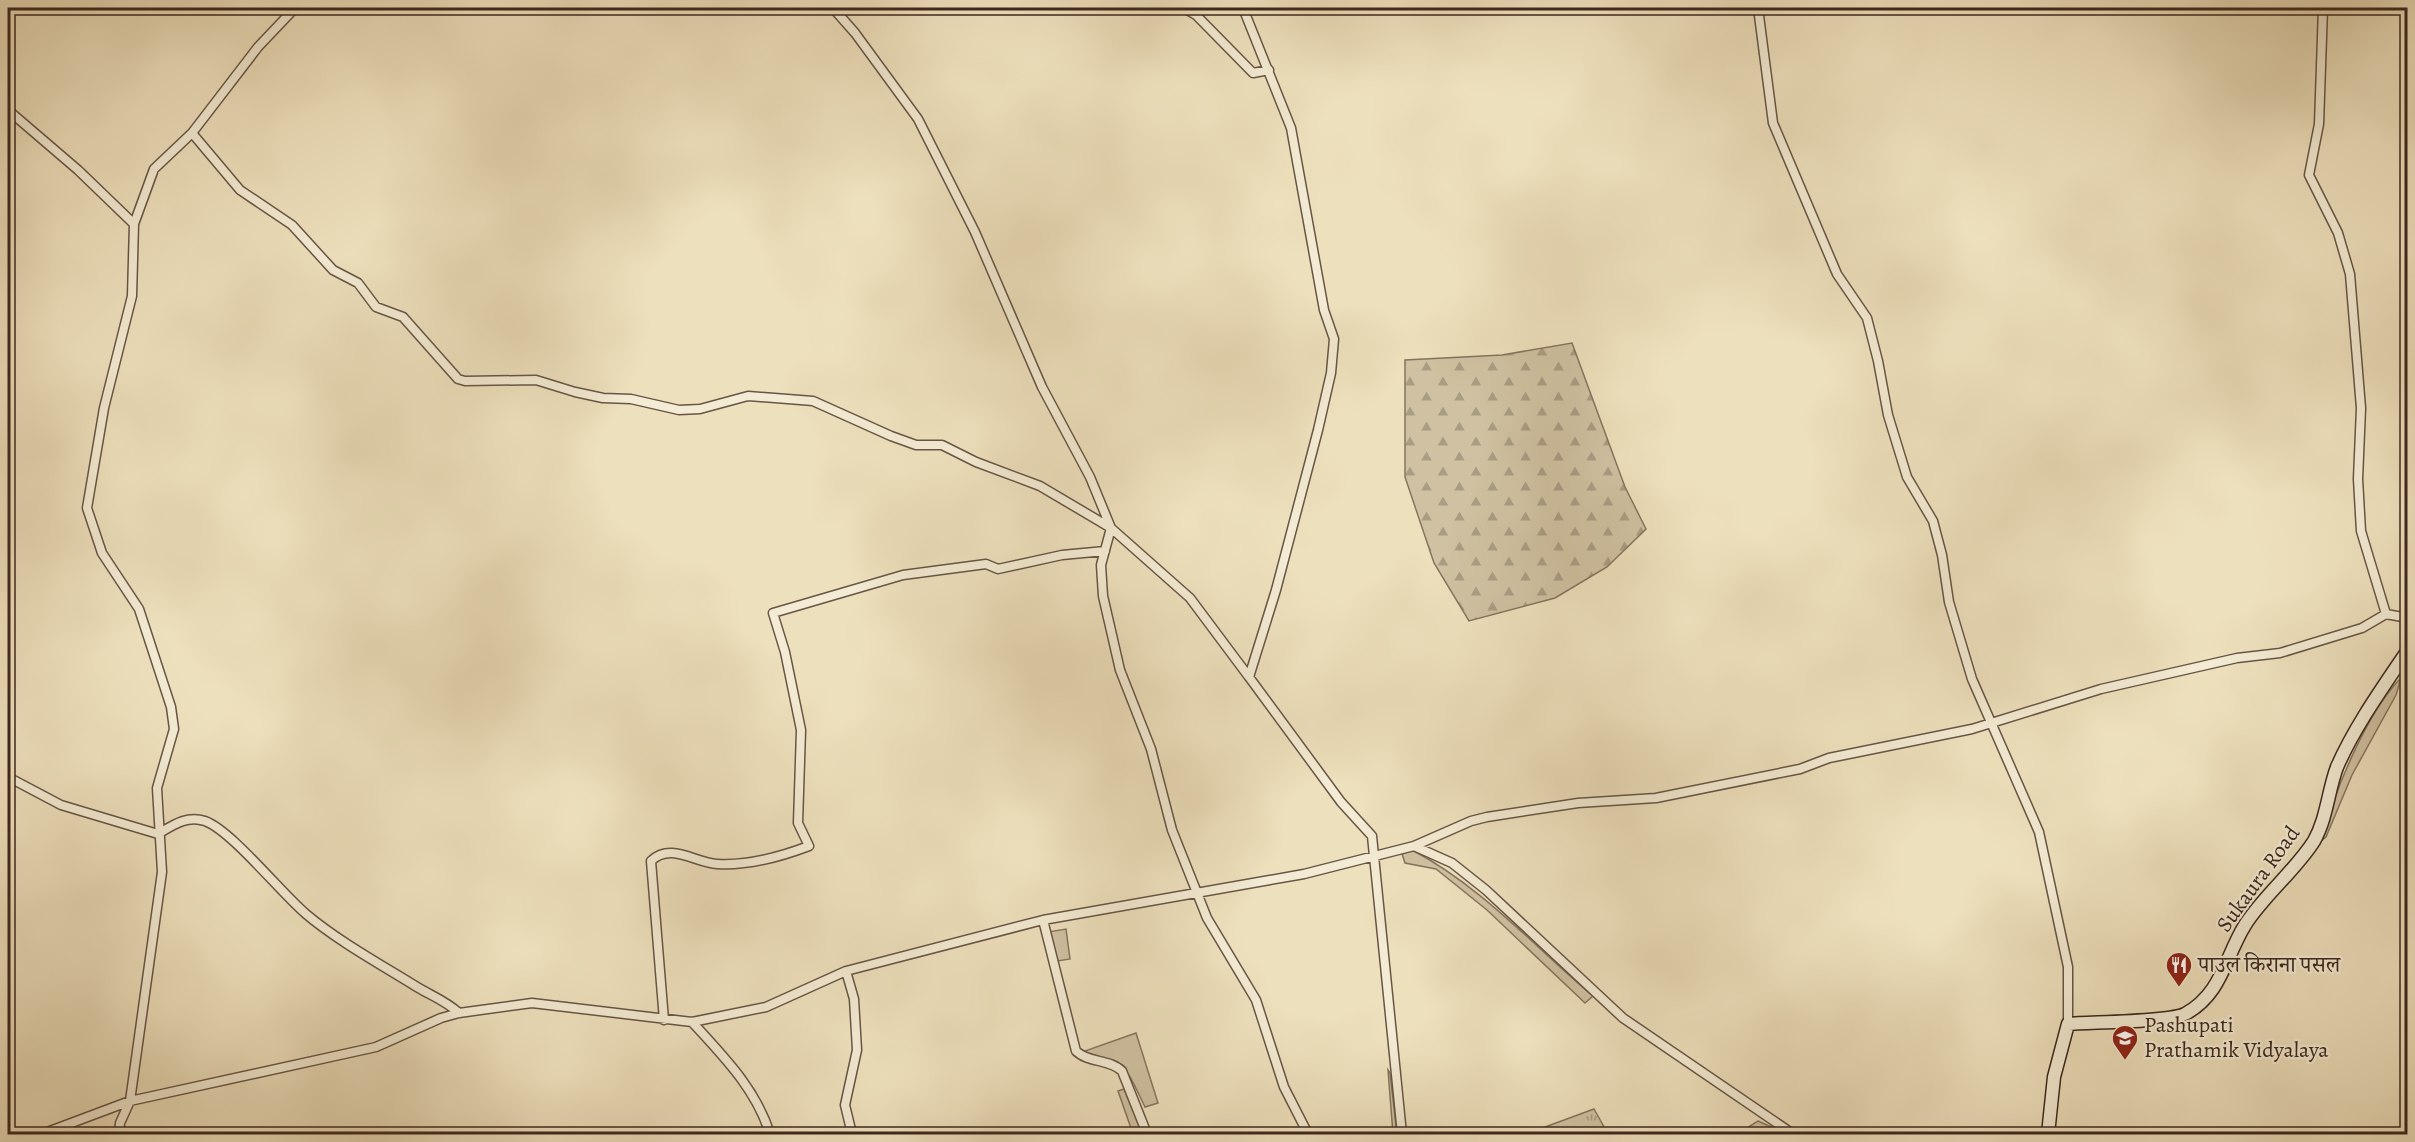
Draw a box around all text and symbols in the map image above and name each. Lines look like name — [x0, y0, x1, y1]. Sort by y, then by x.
street label: Sukaura Road — [2209, 820, 2307, 938]
restaurant icon: पाउल किराना पसल — [2164, 950, 2194, 988]
place label: पाउल किराना पसल — [2197, 950, 2342, 980]
place label: Pashupati Prathamik Vidyalaya — [2144, 1010, 2329, 1065]
school or university icon: Pashupati Prathamik Vidyalaya — [2110, 1023, 2140, 1061]

